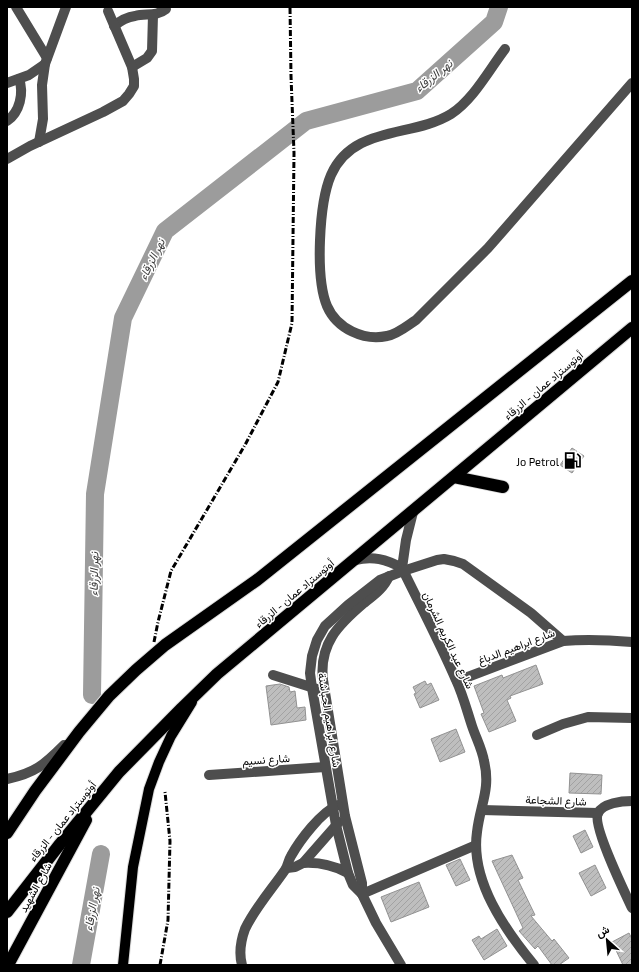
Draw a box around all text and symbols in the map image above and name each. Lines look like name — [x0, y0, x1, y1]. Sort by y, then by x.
water label: نهر الزرقاء — [411, 55, 456, 96]
water label: نهر الزرقاء — [135, 236, 169, 283]
street label: أوتوستراد عمان - الزرقاء — [501, 348, 586, 423]
fuel station icon: Jo Petrol — [562, 451, 582, 471]
place label: Jo Petrol — [516, 455, 560, 468]
water label: نهر الزرقاء — [86, 551, 102, 596]
street label: أوتوستراد عمان - الزرقاء — [252, 556, 337, 631]
street label: شارع عبد الكريم الشرمان — [419, 589, 477, 692]
street label: شارع ابراهيم الدباغ — [476, 625, 557, 669]
street label: شارع ابراهيم الحباشنة — [314, 672, 344, 769]
street label: شارع نسيم — [242, 751, 291, 769]
street label: أوتوستراد عمان - الزرقاء — [26, 778, 99, 864]
street label: شارع الشجاعة — [525, 792, 587, 810]
street label: شارع الشهيد — [16, 860, 56, 915]
water label: نهر الزرقاء — [80, 885, 104, 932]
north arrow — [587, 920, 627, 960]
text: ش — [593, 922, 612, 940]

